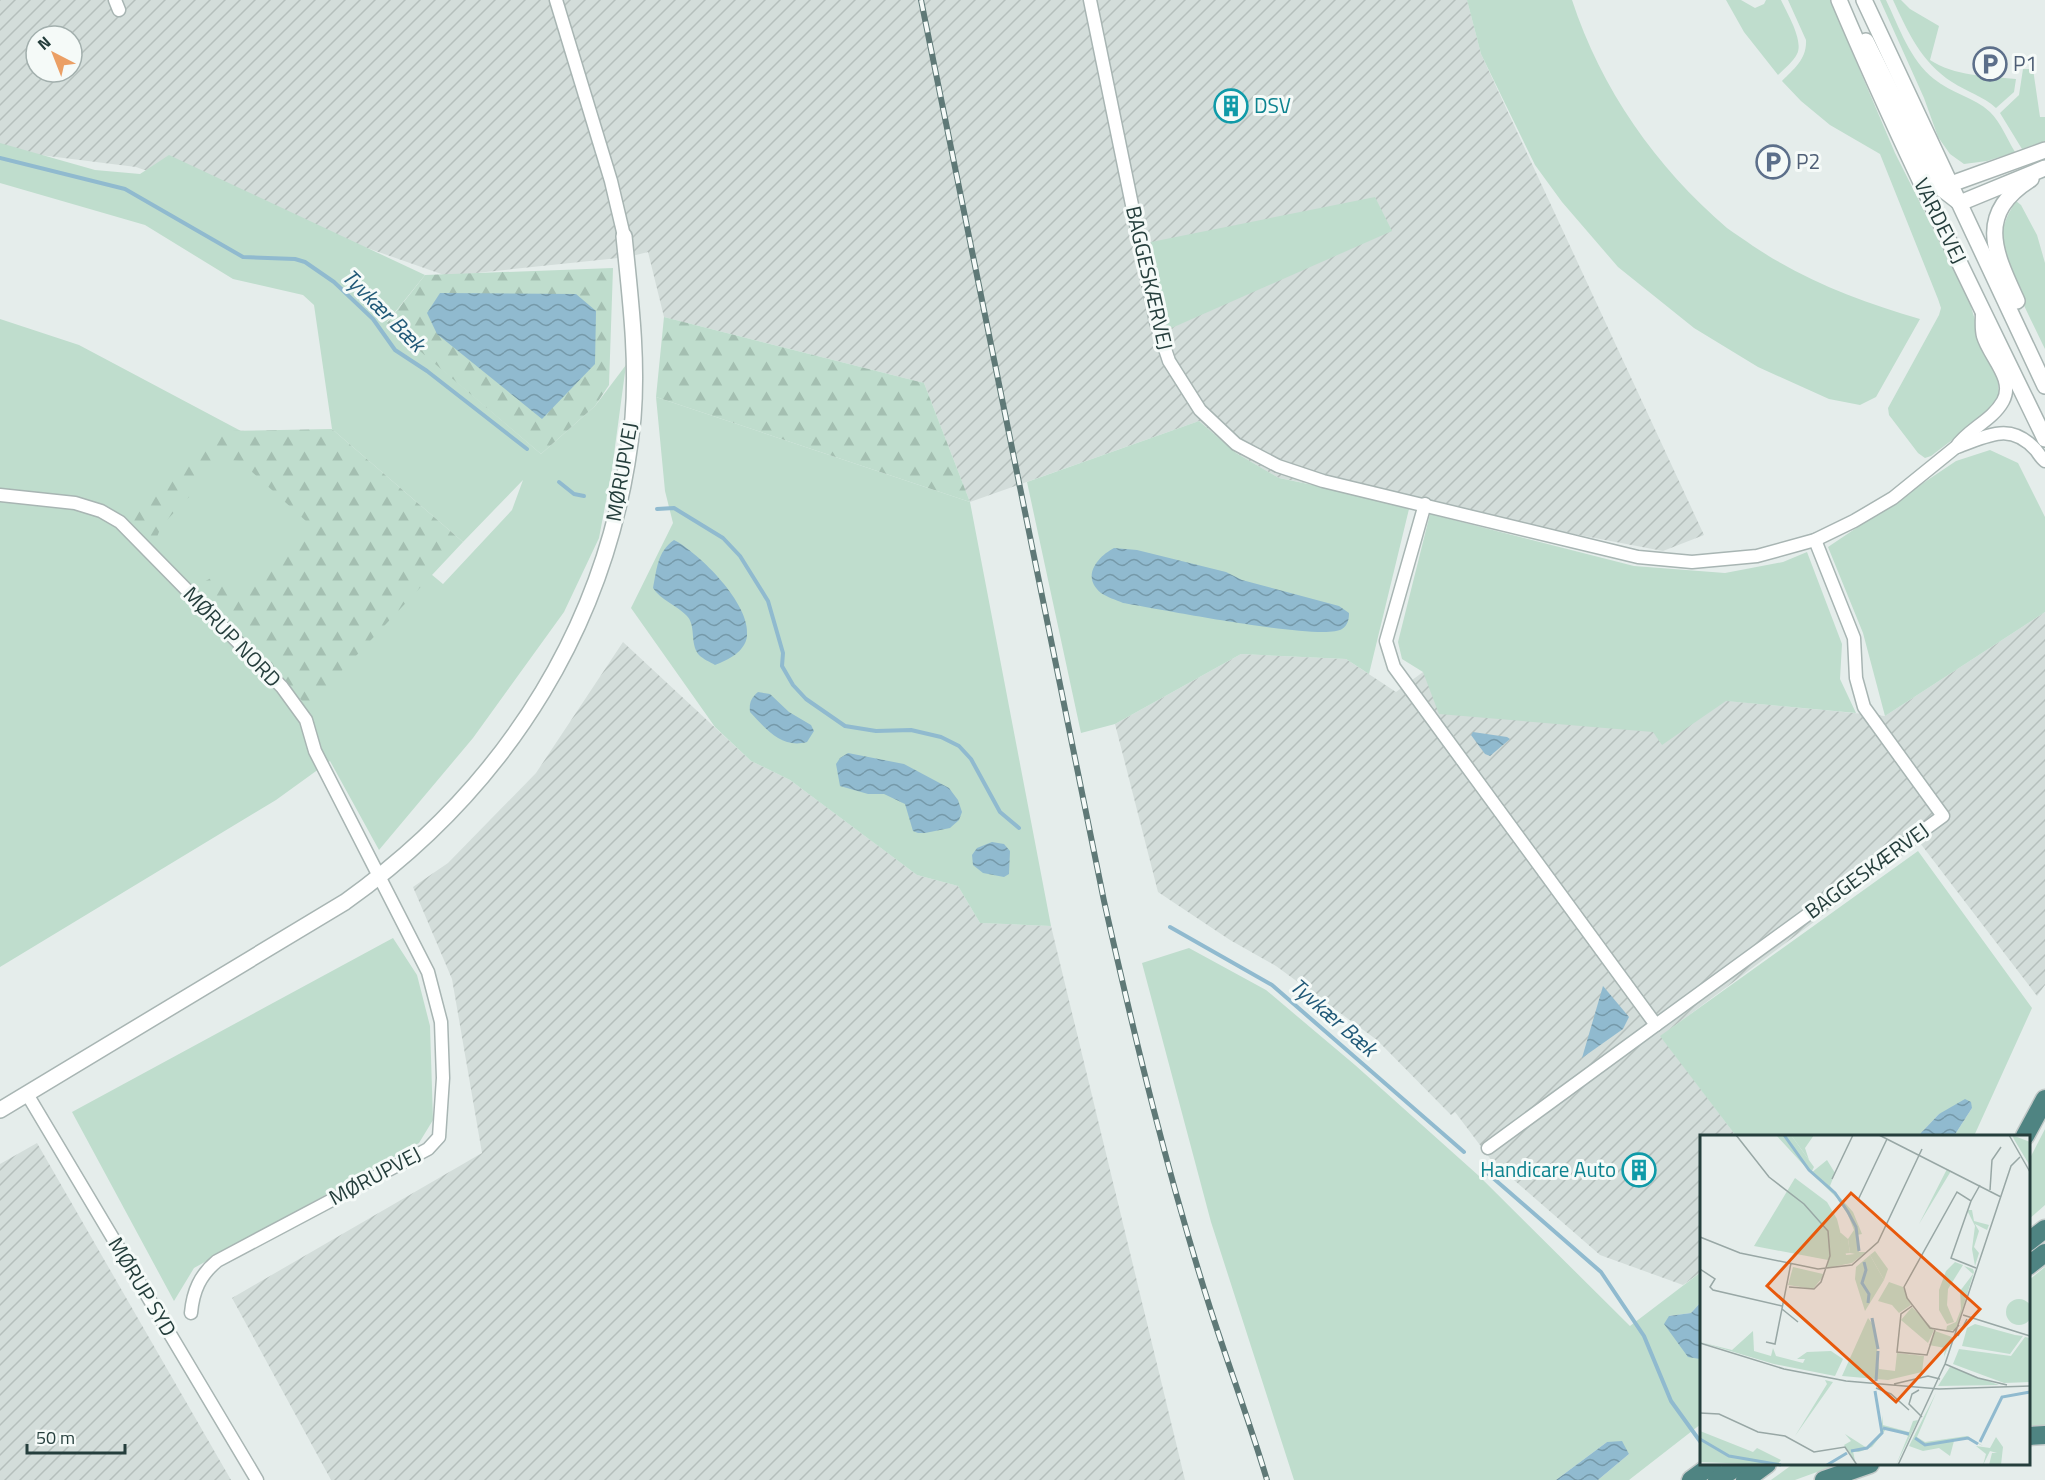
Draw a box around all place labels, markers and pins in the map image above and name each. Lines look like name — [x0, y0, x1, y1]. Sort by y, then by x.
parking icon: P1 — [1972, 46, 2008, 82]
place label: P1 — [2013, 47, 2037, 79]
building icon: DSV — [1213, 88, 1249, 124]
place label: DSV — [1254, 89, 1291, 121]
parking icon: P2 — [1755, 144, 1791, 180]
place label: P2 — [1796, 145, 1820, 177]
building icon: Handicare Auto — [1621, 1152, 1657, 1188]
place label: Handicare Auto — [1480, 1153, 1616, 1185]

